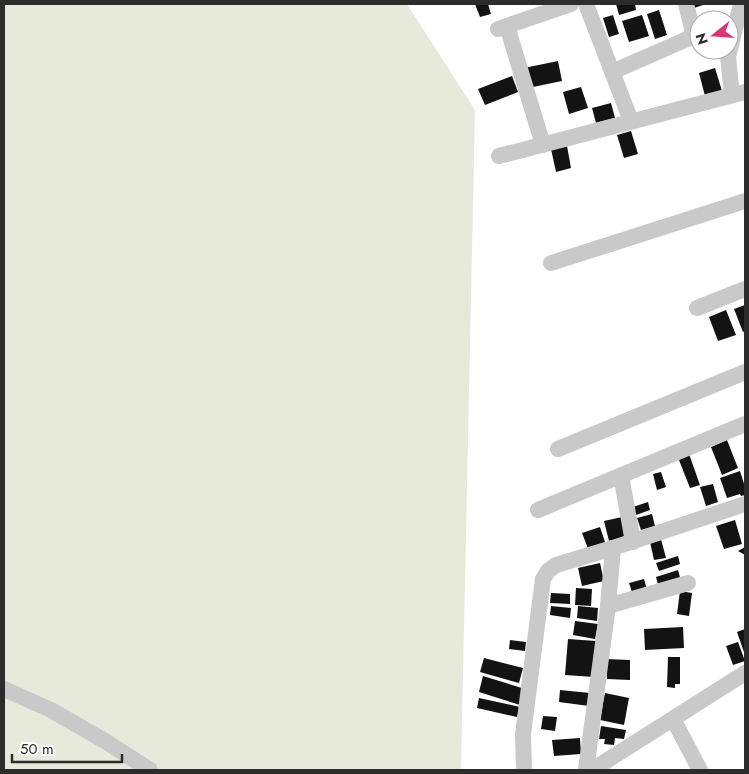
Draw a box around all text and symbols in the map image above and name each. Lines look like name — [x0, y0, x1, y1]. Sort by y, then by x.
north arrow — [689, 10, 739, 60]
text: N — [690, 31, 713, 47]
scale bar — [12, 732, 122, 764]
text: 50 m — [20, 738, 54, 760]

